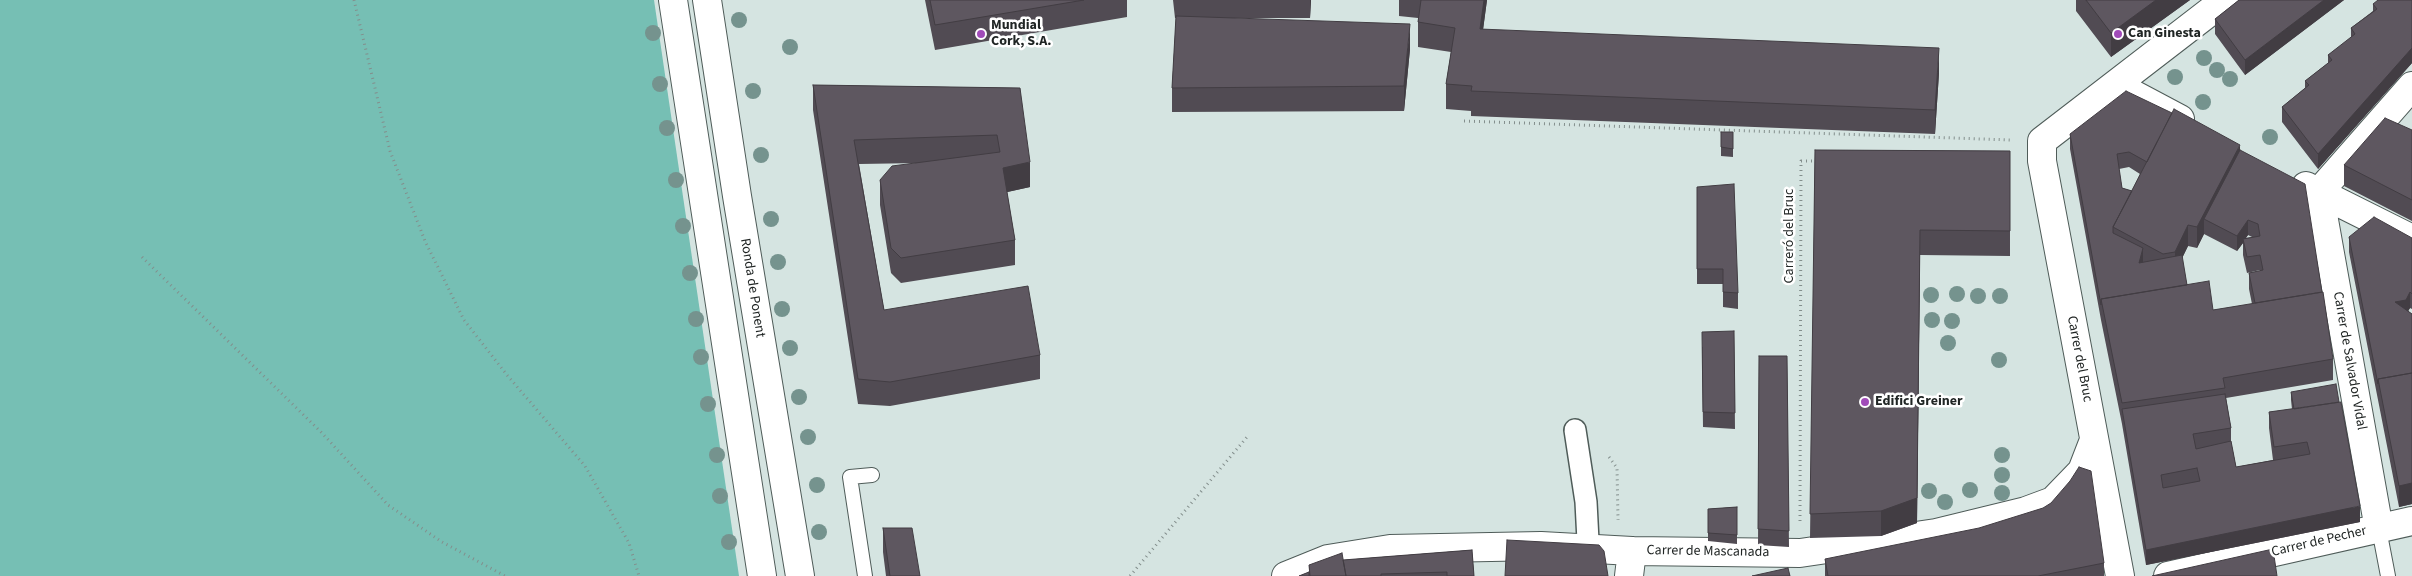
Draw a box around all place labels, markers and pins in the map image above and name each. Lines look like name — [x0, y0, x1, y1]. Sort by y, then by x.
place label: Mundial Cork, S.A. — [991, 18, 1051, 50]
place label: Can Ginesta — [2128, 26, 2201, 42]
marker: Mundial Cork, S.A. — [975, 28, 987, 40]
marker: Can Ginesta — [2112, 28, 2124, 40]
place label: Edifici Greiner — [1875, 394, 1963, 410]
marker: Edifici Greiner — [1859, 396, 1871, 408]

